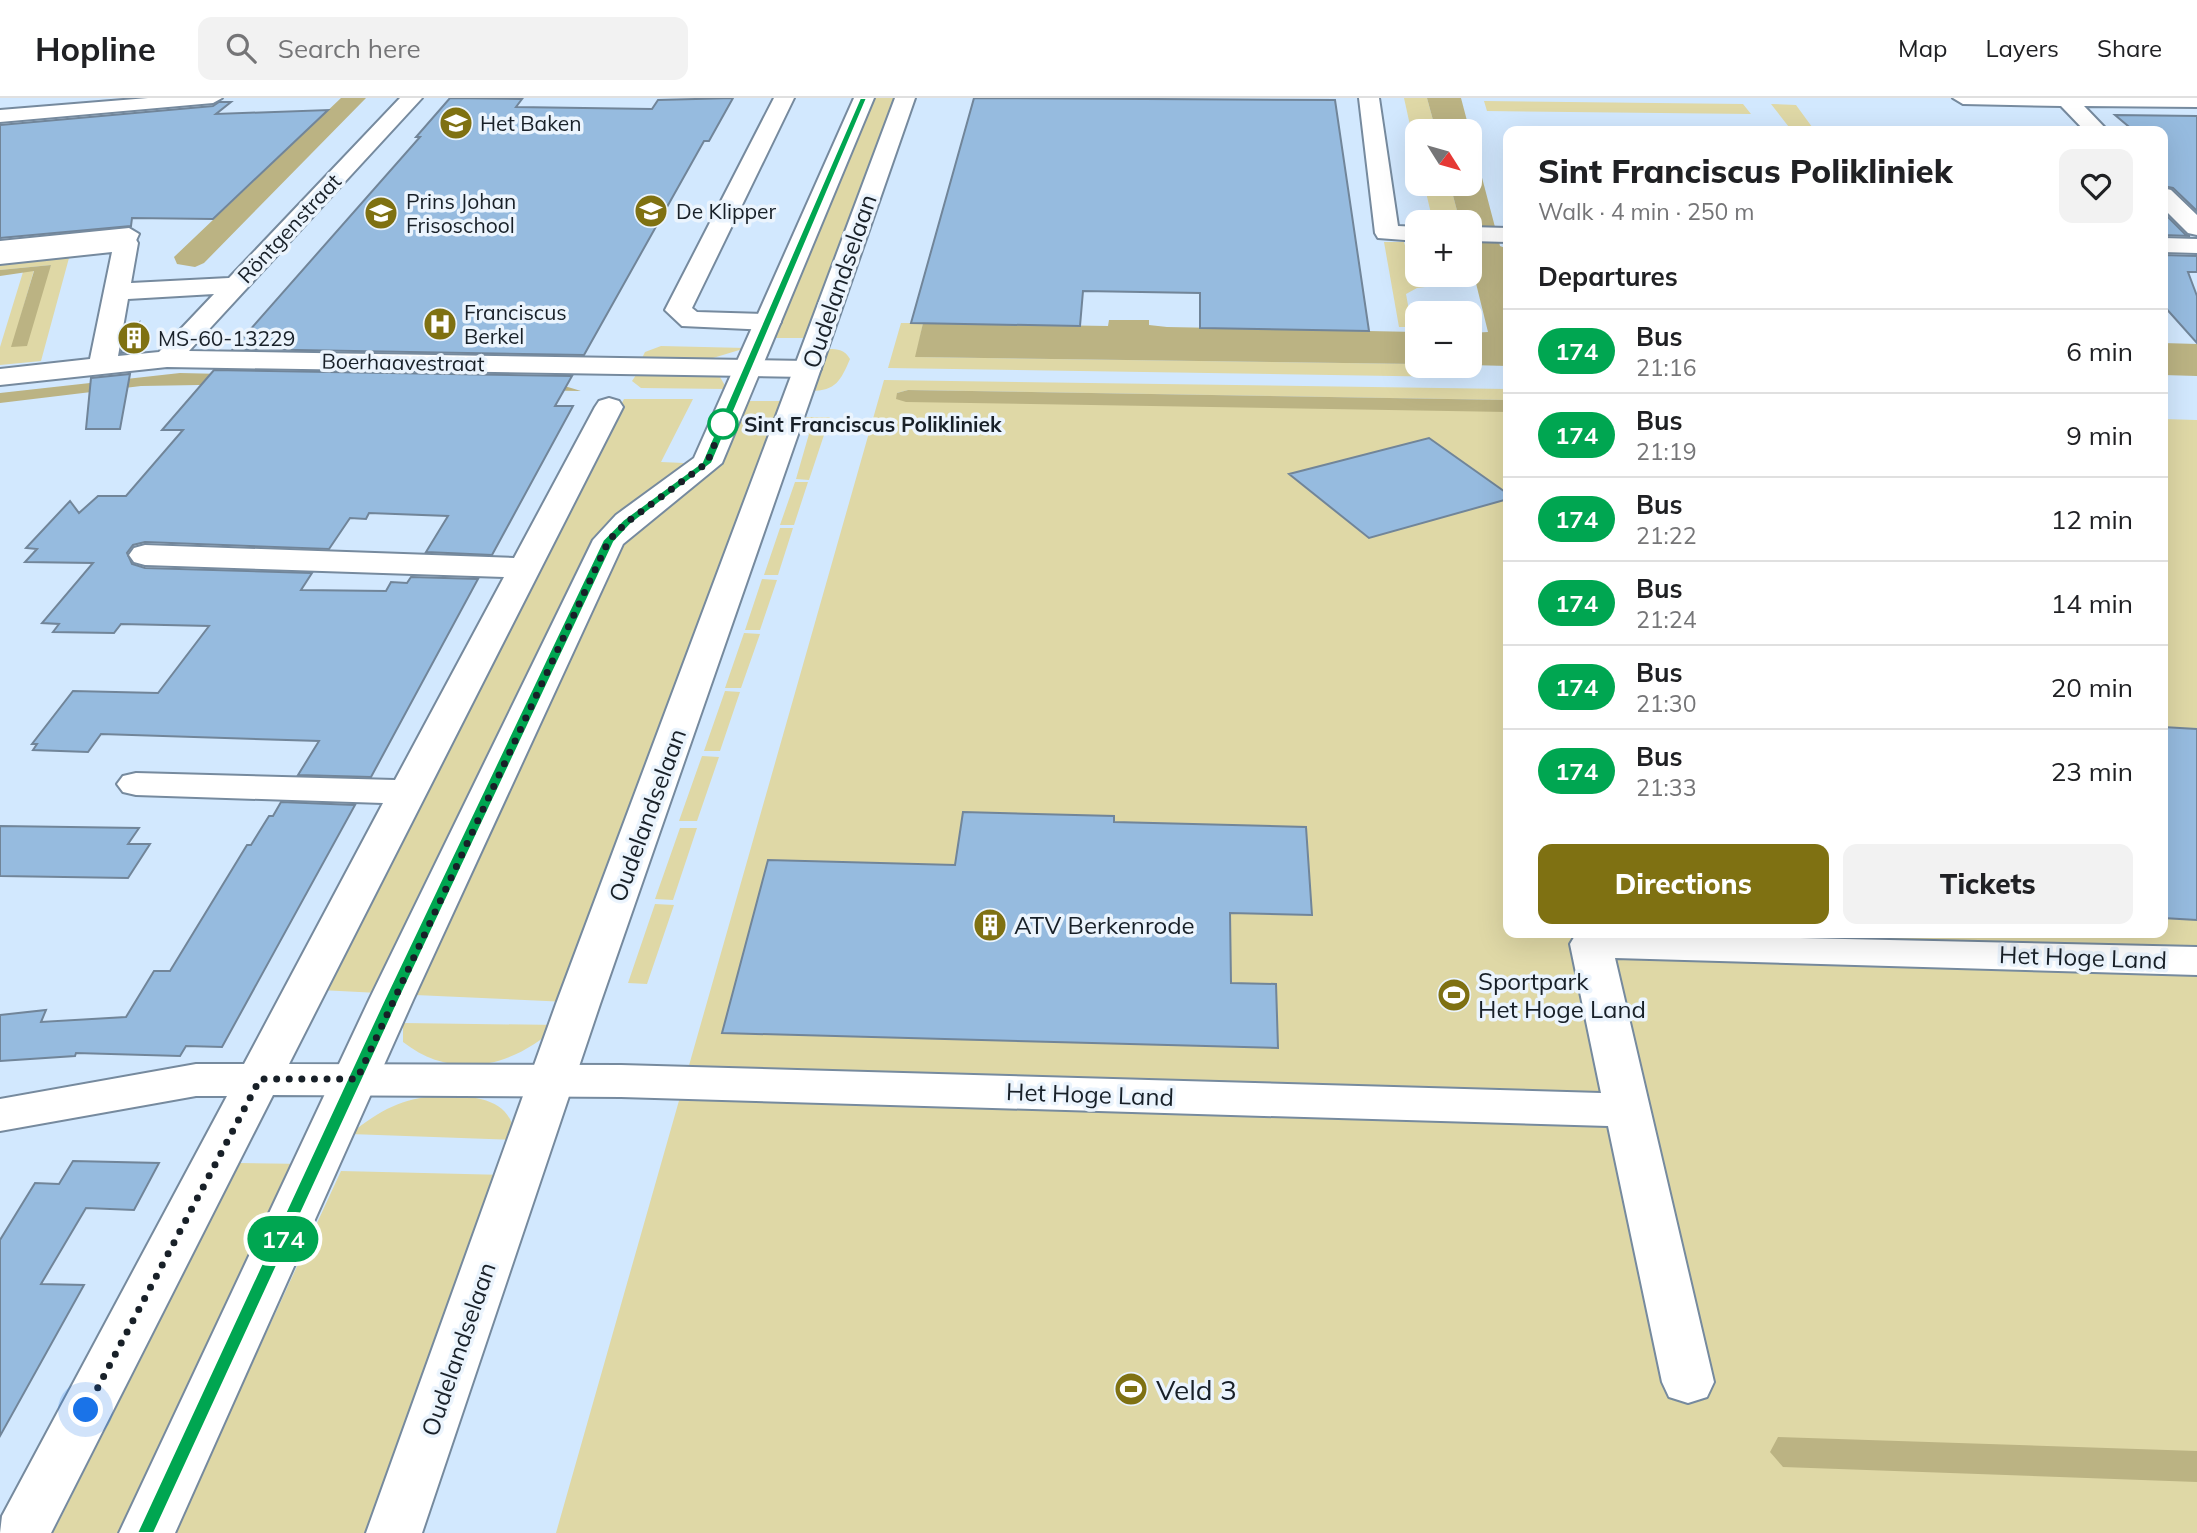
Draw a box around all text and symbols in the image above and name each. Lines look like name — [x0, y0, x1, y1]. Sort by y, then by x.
search box — [198, 17, 688, 80]
text: Hopline — [35, 28, 156, 69]
icon: search — [222, 29, 260, 67]
text: Search here — [278, 32, 421, 65]
text: Map — [1898, 33, 1947, 63]
text: Layers — [1985, 33, 2059, 63]
text: Share — [2097, 33, 2162, 63]
school or university icon: Het Baken — [437, 104, 475, 142]
place label: Het Baken — [480, 110, 582, 136]
north arrow — [1405, 119, 1482, 196]
map controls — [1405, 119, 1482, 378]
button: heart — [2059, 149, 2133, 223]
text: Sint Franciscus Polikliniek — [1538, 150, 1953, 191]
street label: Röntgenstraat — [232, 168, 346, 288]
place label: Prins Johan Frisoschool — [406, 188, 516, 238]
street label: Oudelandselaan — [795, 190, 883, 372]
school or university icon: De Klipper — [632, 192, 670, 230]
school or university icon: Prins Johan Frisoschool — [362, 194, 400, 232]
text: Walk · 4 min · 250 m — [1538, 197, 1755, 226]
place label: De Klipper — [676, 198, 777, 224]
button: + — [1405, 210, 1482, 287]
text: Departures — [1538, 260, 1678, 293]
place label: Franciscus Berkel — [464, 299, 567, 349]
button: − — [1405, 301, 1482, 378]
hospital icon: Franciscus Berkel — [421, 305, 459, 343]
building icon: MS-60-13229 — [115, 319, 153, 357]
text: Bus — [1636, 320, 1682, 353]
place label: MS-60-13229 — [158, 325, 295, 351]
text: 6 min — [2066, 335, 2133, 368]
text: 174 — [1555, 336, 1598, 366]
street label: Boerhaavestraat — [321, 348, 485, 376]
text: 21:16 — [1636, 353, 1696, 382]
text: Bus — [1636, 404, 1682, 437]
marker: Sint Franciscus Polikliniek — [708, 409, 738, 439]
place label: Sint Franciscus Polikliniek — [744, 411, 1002, 437]
text: 9 min — [2066, 419, 2133, 452]
text: 174 — [1555, 420, 1598, 450]
text: 21:19 — [1636, 437, 1696, 466]
text: Bus — [1636, 488, 1682, 521]
text: 12 min — [2051, 503, 2133, 536]
text: 174 — [1555, 504, 1598, 534]
text: 21:22 — [1636, 521, 1696, 550]
text: Bus — [1636, 572, 1682, 605]
text: 14 min — [2051, 587, 2133, 620]
text: 174 — [1555, 588, 1598, 618]
text: 21:24 — [1636, 605, 1696, 634]
text: Bus — [1636, 656, 1682, 689]
text: 20 min — [2051, 671, 2133, 704]
text: 174 — [1555, 672, 1598, 702]
text: 21:30 — [1636, 689, 1696, 718]
street label: Oudelandselaan — [602, 724, 692, 906]
text: Bus — [1636, 740, 1682, 773]
text: 23 min — [2051, 755, 2133, 788]
text: 174 — [1555, 756, 1598, 786]
text: 21:33 — [1636, 773, 1696, 802]
button: Directions — [1538, 844, 1829, 924]
button: Tickets — [1843, 844, 2133, 924]
building icon: ATV Berkenrode — [971, 906, 1009, 944]
place label: ATV Berkenrode — [1014, 910, 1195, 940]
street label: Het Hoge Land — [1999, 939, 2167, 975]
place label: Sportpark Het Hoge Land — [1478, 966, 1646, 1024]
sports icon: Sportpark Het Hoge Land — [1435, 976, 1473, 1014]
street label: Het Hoge Land — [1006, 1076, 1174, 1112]
line badge: 174 — [243, 1216, 323, 1262]
text: 174 — [261, 1224, 305, 1254]
street label: Oudelandselaan — [414, 1258, 502, 1440]
sports icon: Veld 3 — [1112, 1370, 1150, 1408]
place label: Veld 3 — [1156, 1372, 1237, 1407]
your location — [68, 1392, 103, 1427]

